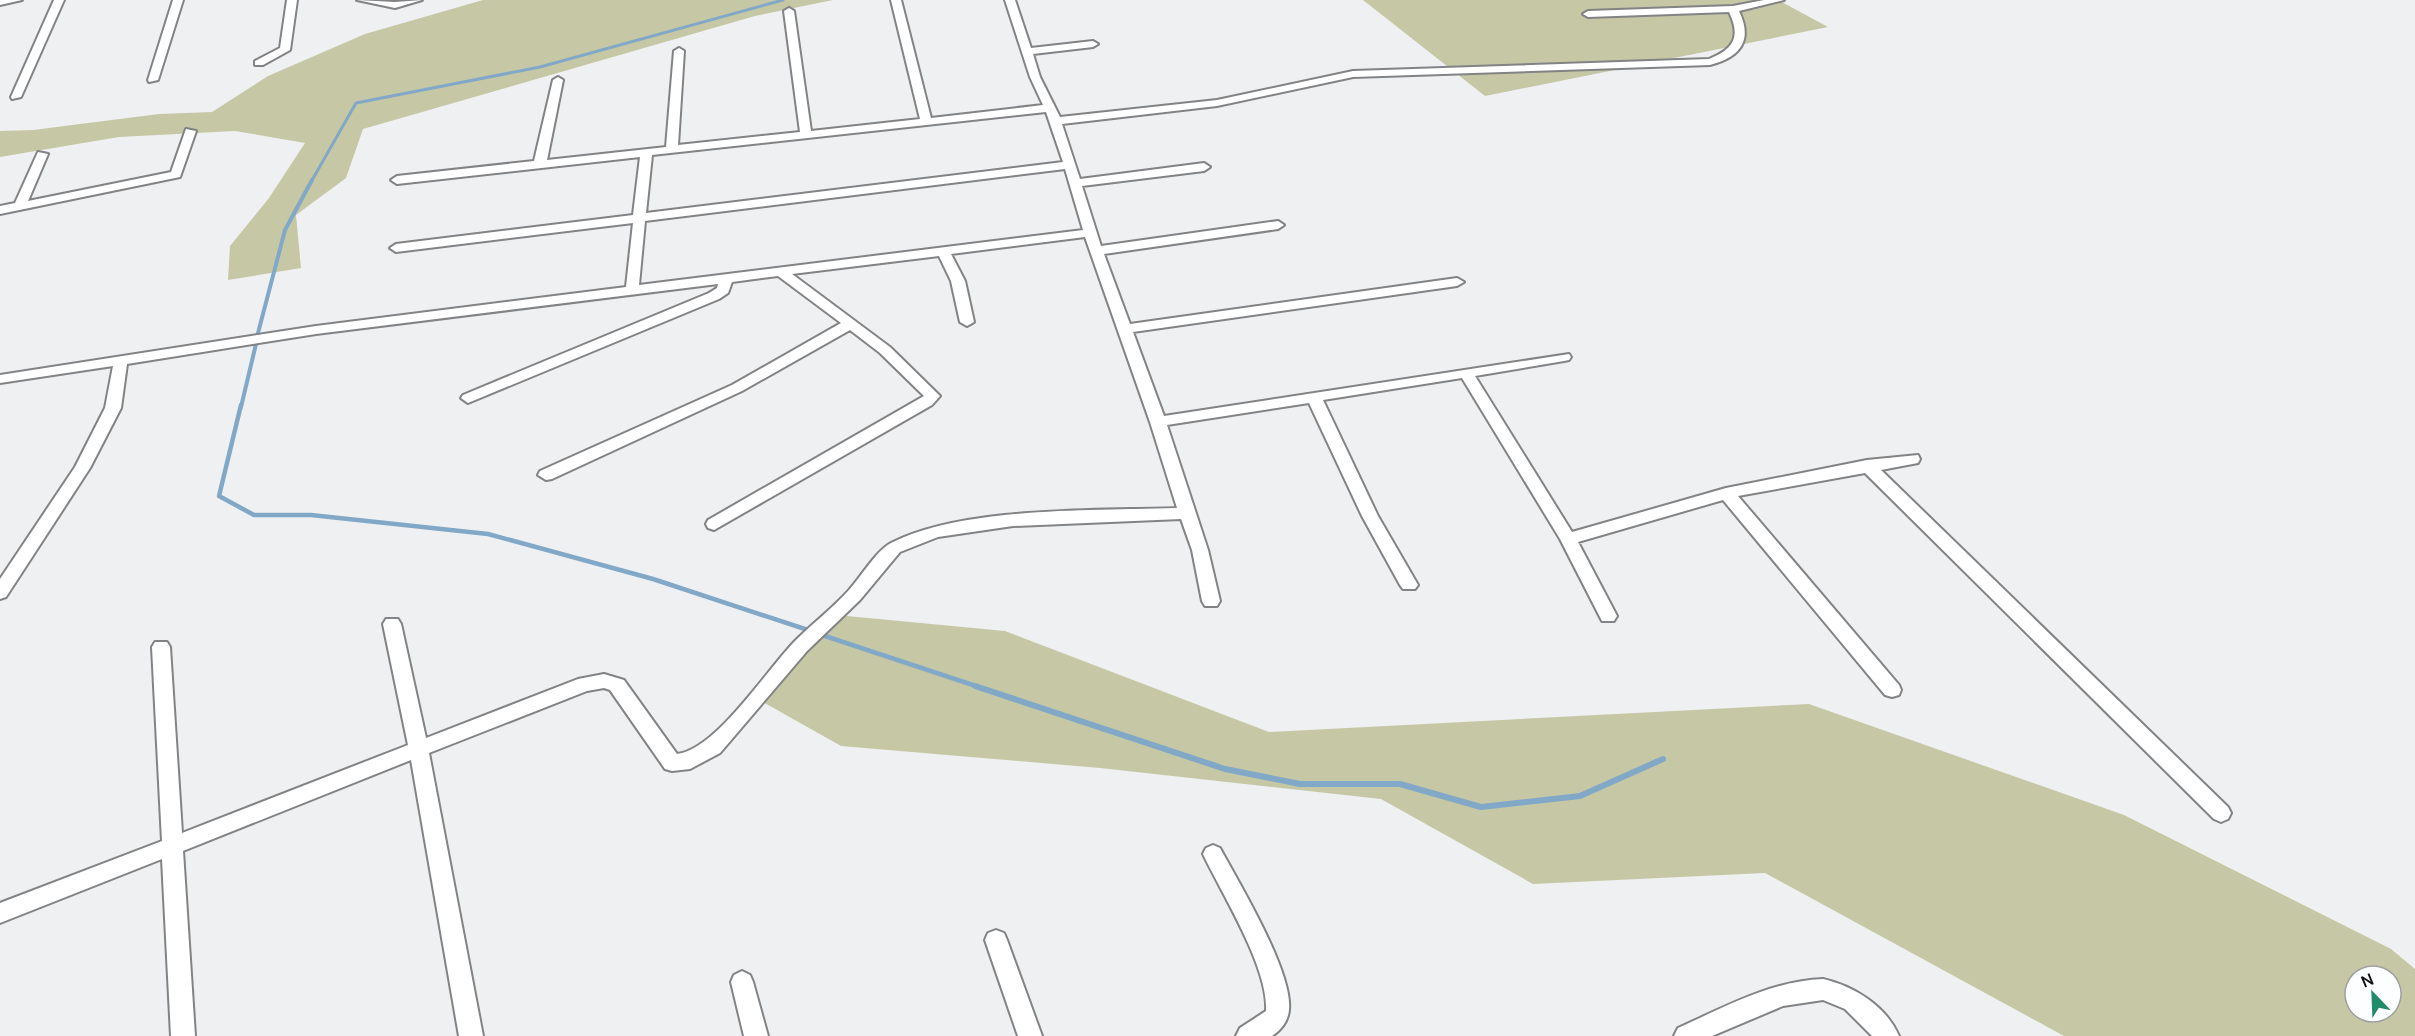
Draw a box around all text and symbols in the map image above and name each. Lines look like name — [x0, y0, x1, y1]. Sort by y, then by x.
north arrow — [2343, 964, 2403, 1024]
text: N — [2358, 968, 2377, 993]

